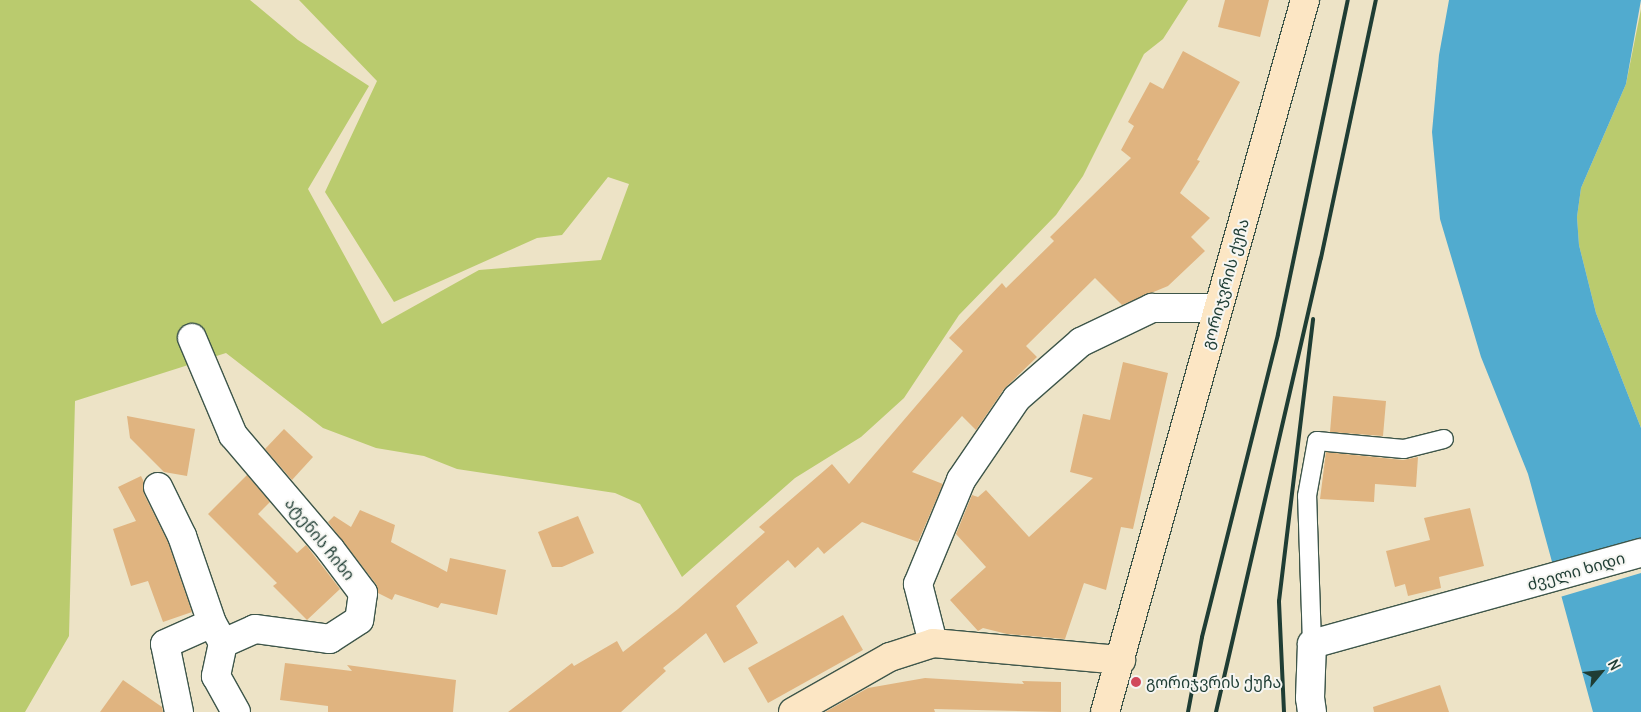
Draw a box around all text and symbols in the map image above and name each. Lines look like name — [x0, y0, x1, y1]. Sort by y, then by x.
street label: გორიჯვრის ქუჩა — [1197, 216, 1253, 352]
street label: ატენის ჩიხი — [281, 494, 359, 584]
street label: ძველი ხიდი — [1525, 548, 1627, 594]
north arrow — [1576, 647, 1626, 697]
text: N — [1604, 656, 1624, 673]
place label: გორიჯვრის ქუჩა — [1146, 672, 1281, 692]
marker: გორიჯვრის ქუჩა — [1130, 676, 1142, 688]

